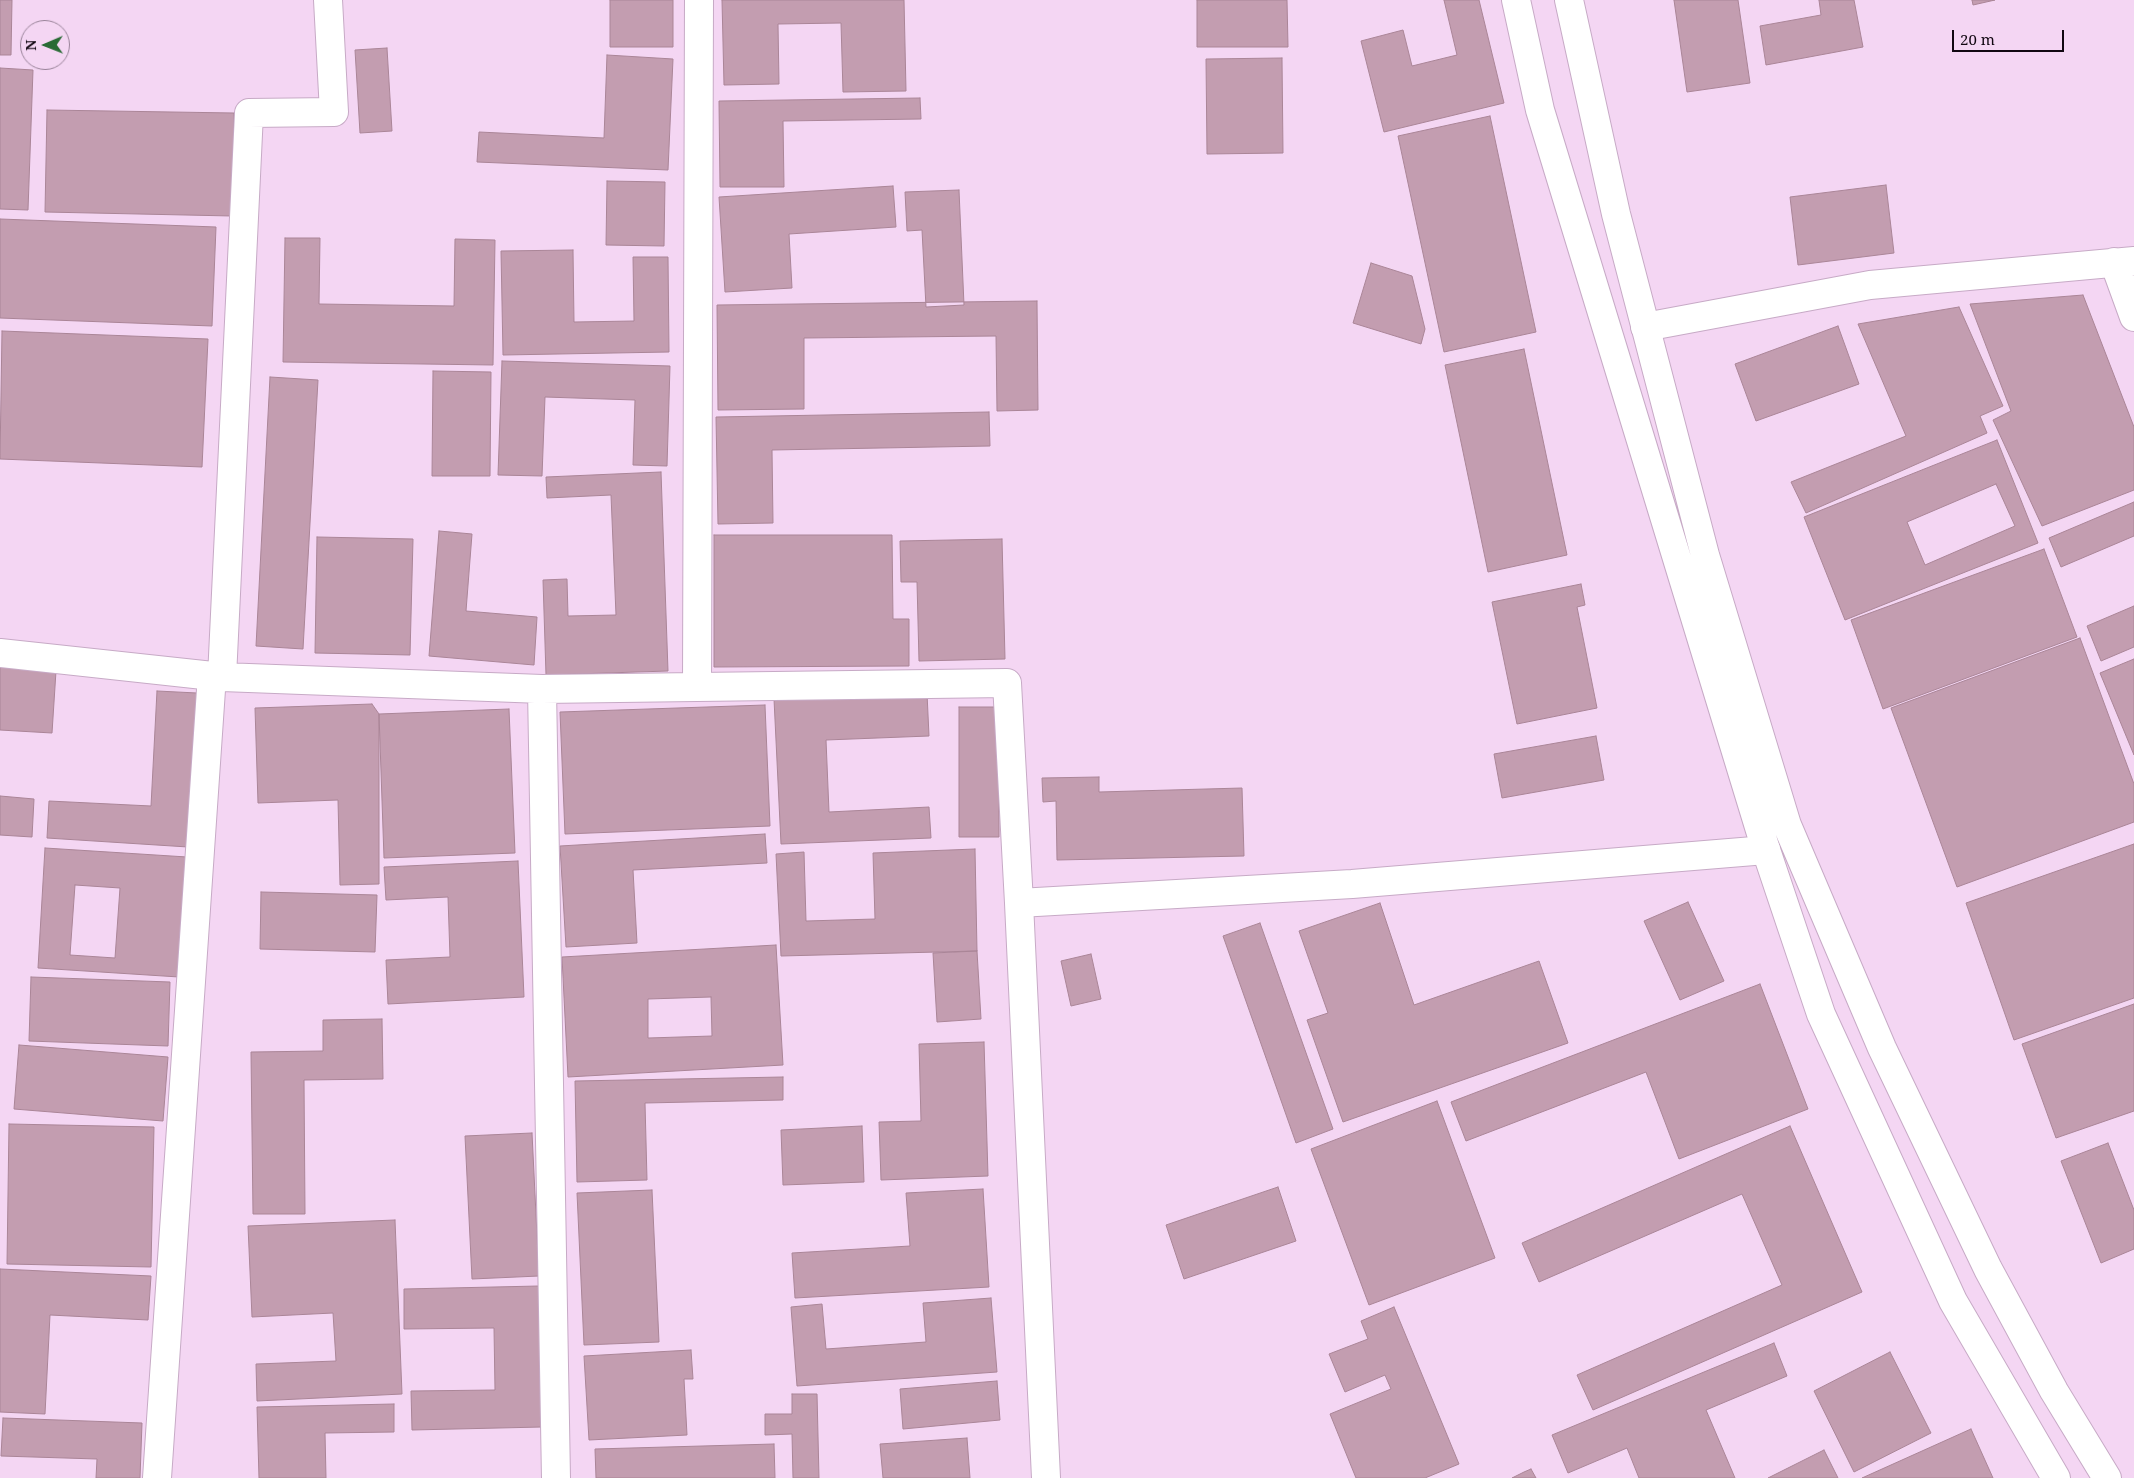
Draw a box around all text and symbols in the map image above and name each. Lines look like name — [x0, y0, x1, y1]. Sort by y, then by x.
north arrow — [20, 20, 70, 70]
scale bar — [1954, 20, 2066, 52]
text: 20 m — [1960, 29, 1995, 49]
text: N — [21, 40, 40, 51]

